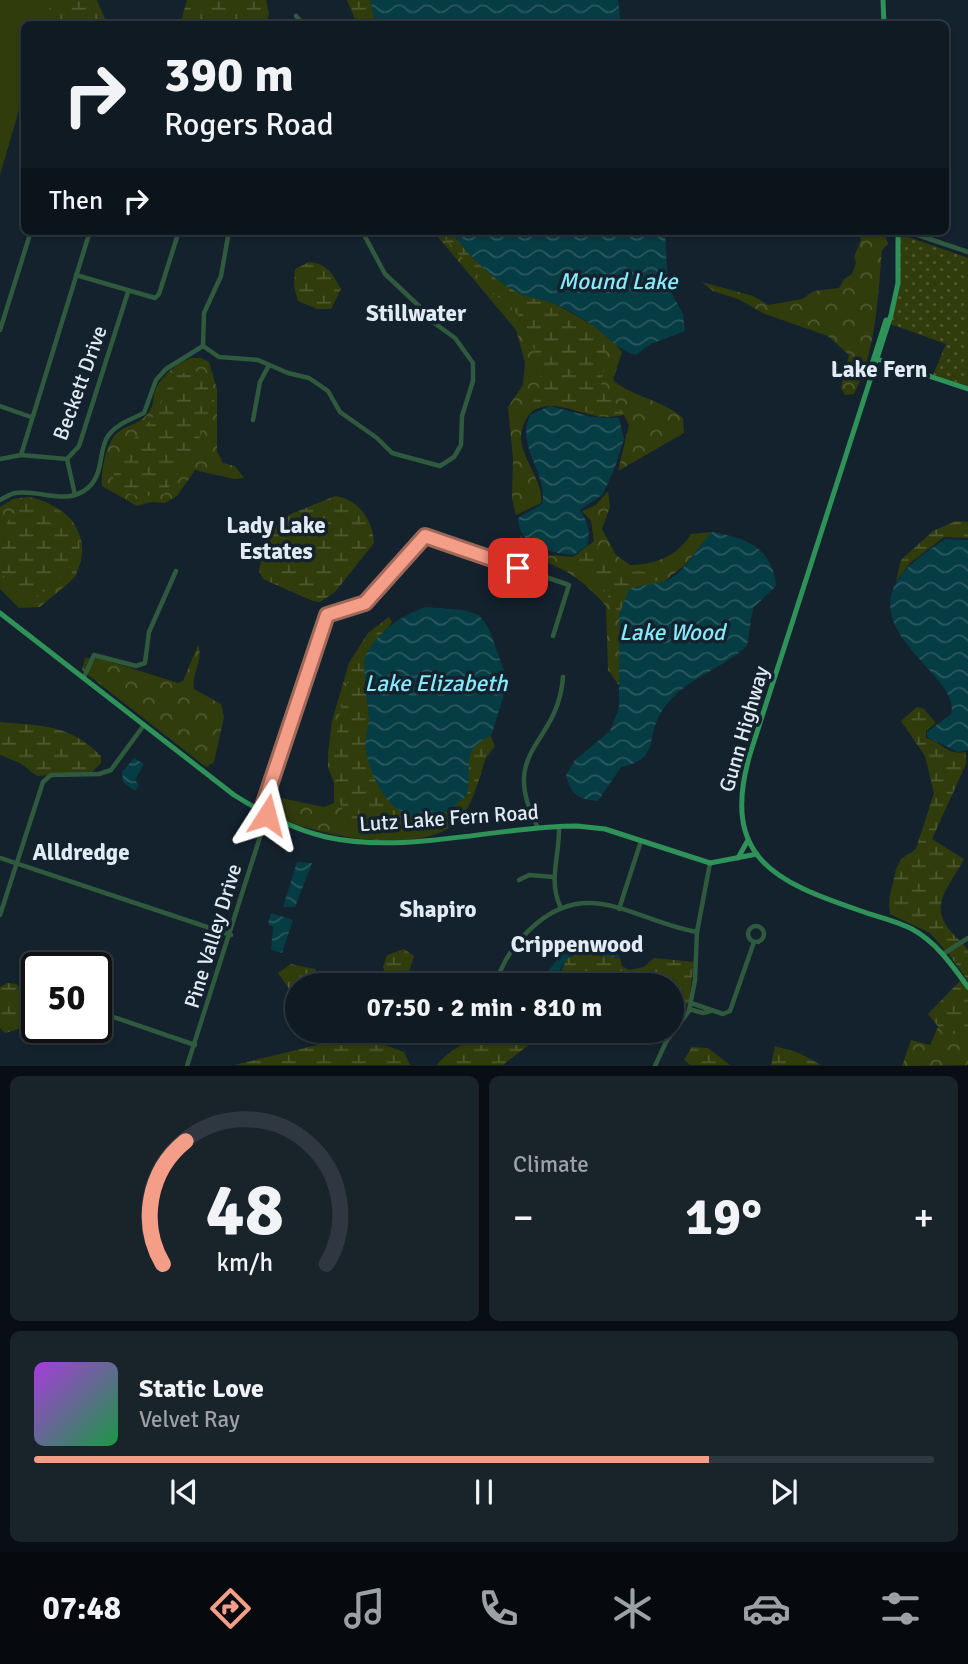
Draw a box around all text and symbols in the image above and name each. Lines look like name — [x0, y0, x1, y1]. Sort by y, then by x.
text: 390 m — [164, 45, 294, 105]
icon: right — [49, 49, 140, 140]
text: Rogers Road — [164, 105, 334, 144]
icon: right — [117, 182, 155, 220]
text: Then — [49, 185, 103, 217]
water label: Mound Lake — [559, 267, 679, 296]
district label: Stillwater — [366, 299, 467, 328]
street label: Beckett Drive — [47, 322, 113, 444]
district label: Lake Fern — [831, 355, 927, 384]
district label: Lady Lake Estates — [226, 511, 326, 566]
pin — [488, 538, 548, 598]
icon: arrive — [499, 549, 537, 587]
water label: Lake Wood — [619, 618, 728, 647]
street label: Gunn Highway — [714, 663, 774, 795]
water label: Lake Elizabeth — [364, 669, 509, 698]
position arrow — [230, 778, 304, 852]
street label: Lutz Lake Fern Road — [358, 799, 540, 837]
district label: Alldredge — [32, 838, 130, 867]
street label: Pine Valley Drive — [179, 861, 247, 1011]
district label: Shapiro — [399, 895, 477, 924]
district label: Crippenwood — [511, 930, 643, 959]
speed limit sign: 50 — [21, 952, 112, 1043]
text: 07:50 · 2 min · 810 m — [367, 992, 602, 1024]
text: Climate — [513, 1150, 589, 1179]
text: 48 — [205, 1167, 284, 1256]
text: 19° — [685, 1185, 762, 1249]
text: − — [513, 1194, 534, 1241]
text: + — [913, 1194, 934, 1241]
text: km/h — [216, 1247, 273, 1278]
text: Static Love — [139, 1373, 264, 1405]
text: Velvet Ray — [139, 1405, 240, 1434]
icon: previous — [165, 1473, 203, 1511]
icon: pause — [465, 1473, 503, 1511]
icon: next — [765, 1473, 803, 1511]
icon: directions — [206, 1584, 255, 1633]
icon: music — [340, 1584, 389, 1633]
icon: phone — [474, 1584, 523, 1633]
icon: climate — [608, 1584, 657, 1633]
icon: car — [742, 1584, 791, 1633]
icon: filters — [876, 1584, 925, 1633]
text: 07:48 — [43, 1589, 121, 1628]

